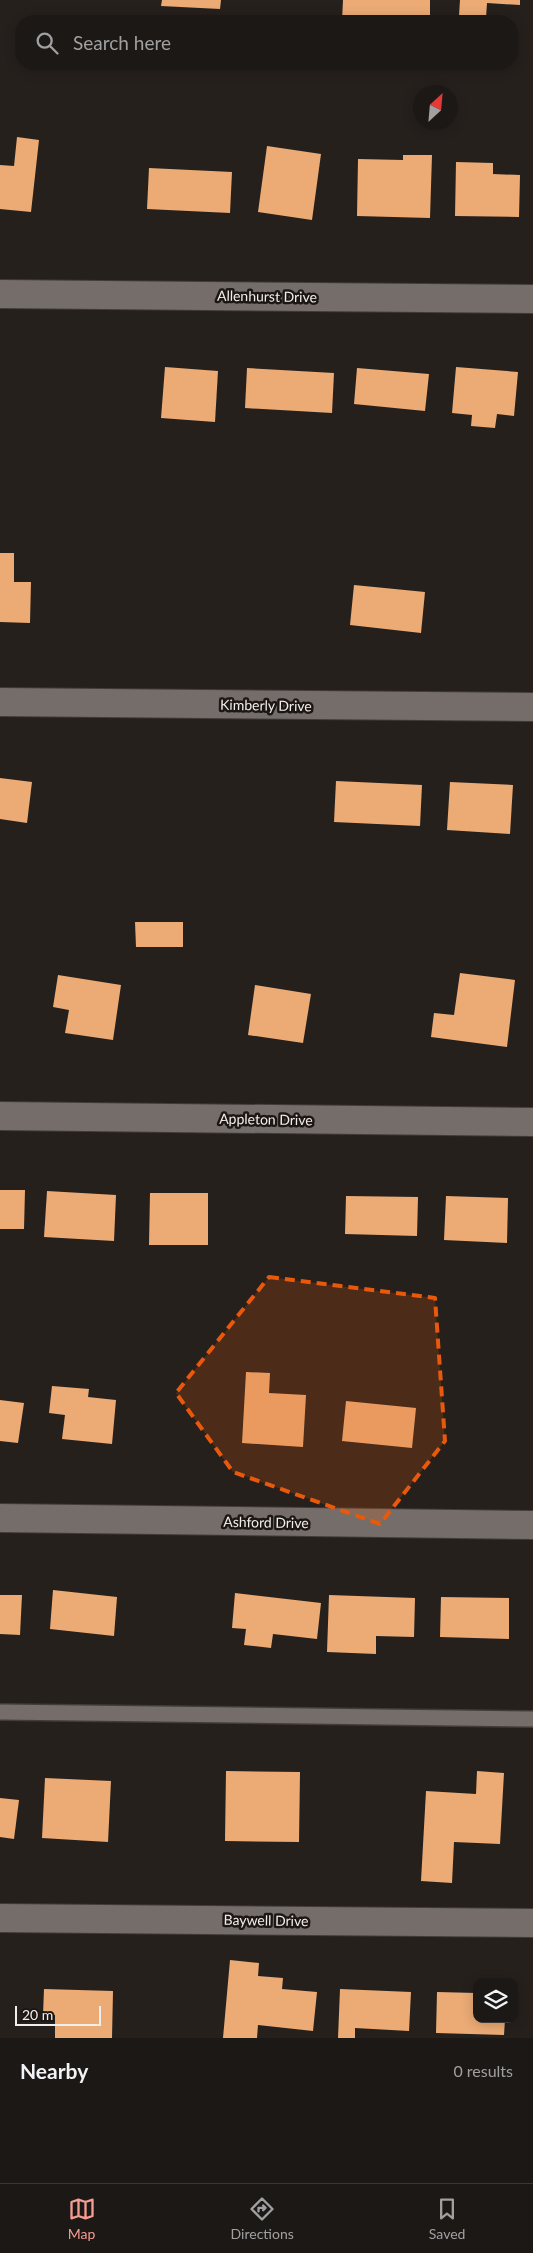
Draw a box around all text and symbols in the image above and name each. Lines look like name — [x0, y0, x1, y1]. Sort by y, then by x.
search box — [15, 15, 518, 70]
icon: search — [33, 29, 61, 57]
text: Search here — [73, 31, 171, 54]
north arrow — [413, 85, 458, 130]
street label: Allenhurst Drive — [217, 287, 317, 305]
street label: Kimberly Drive — [220, 696, 312, 714]
street label: Appleton Drive — [219, 1110, 313, 1128]
street label: Ashford Drive — [223, 1513, 309, 1531]
street label: Baywell Drive — [223, 1911, 309, 1929]
map controls — [473, 1978, 518, 2023]
button: layers — [473, 1978, 518, 2023]
scale bar — [15, 2003, 101, 2026]
text: 20 m — [22, 2006, 53, 2023]
text: Nearby — [20, 2058, 88, 2083]
text: 0 results — [453, 2061, 513, 2080]
tab: Map — [68, 2195, 96, 2242]
tab: Directions — [231, 2195, 294, 2242]
tab: Saved — [429, 2195, 465, 2242]

